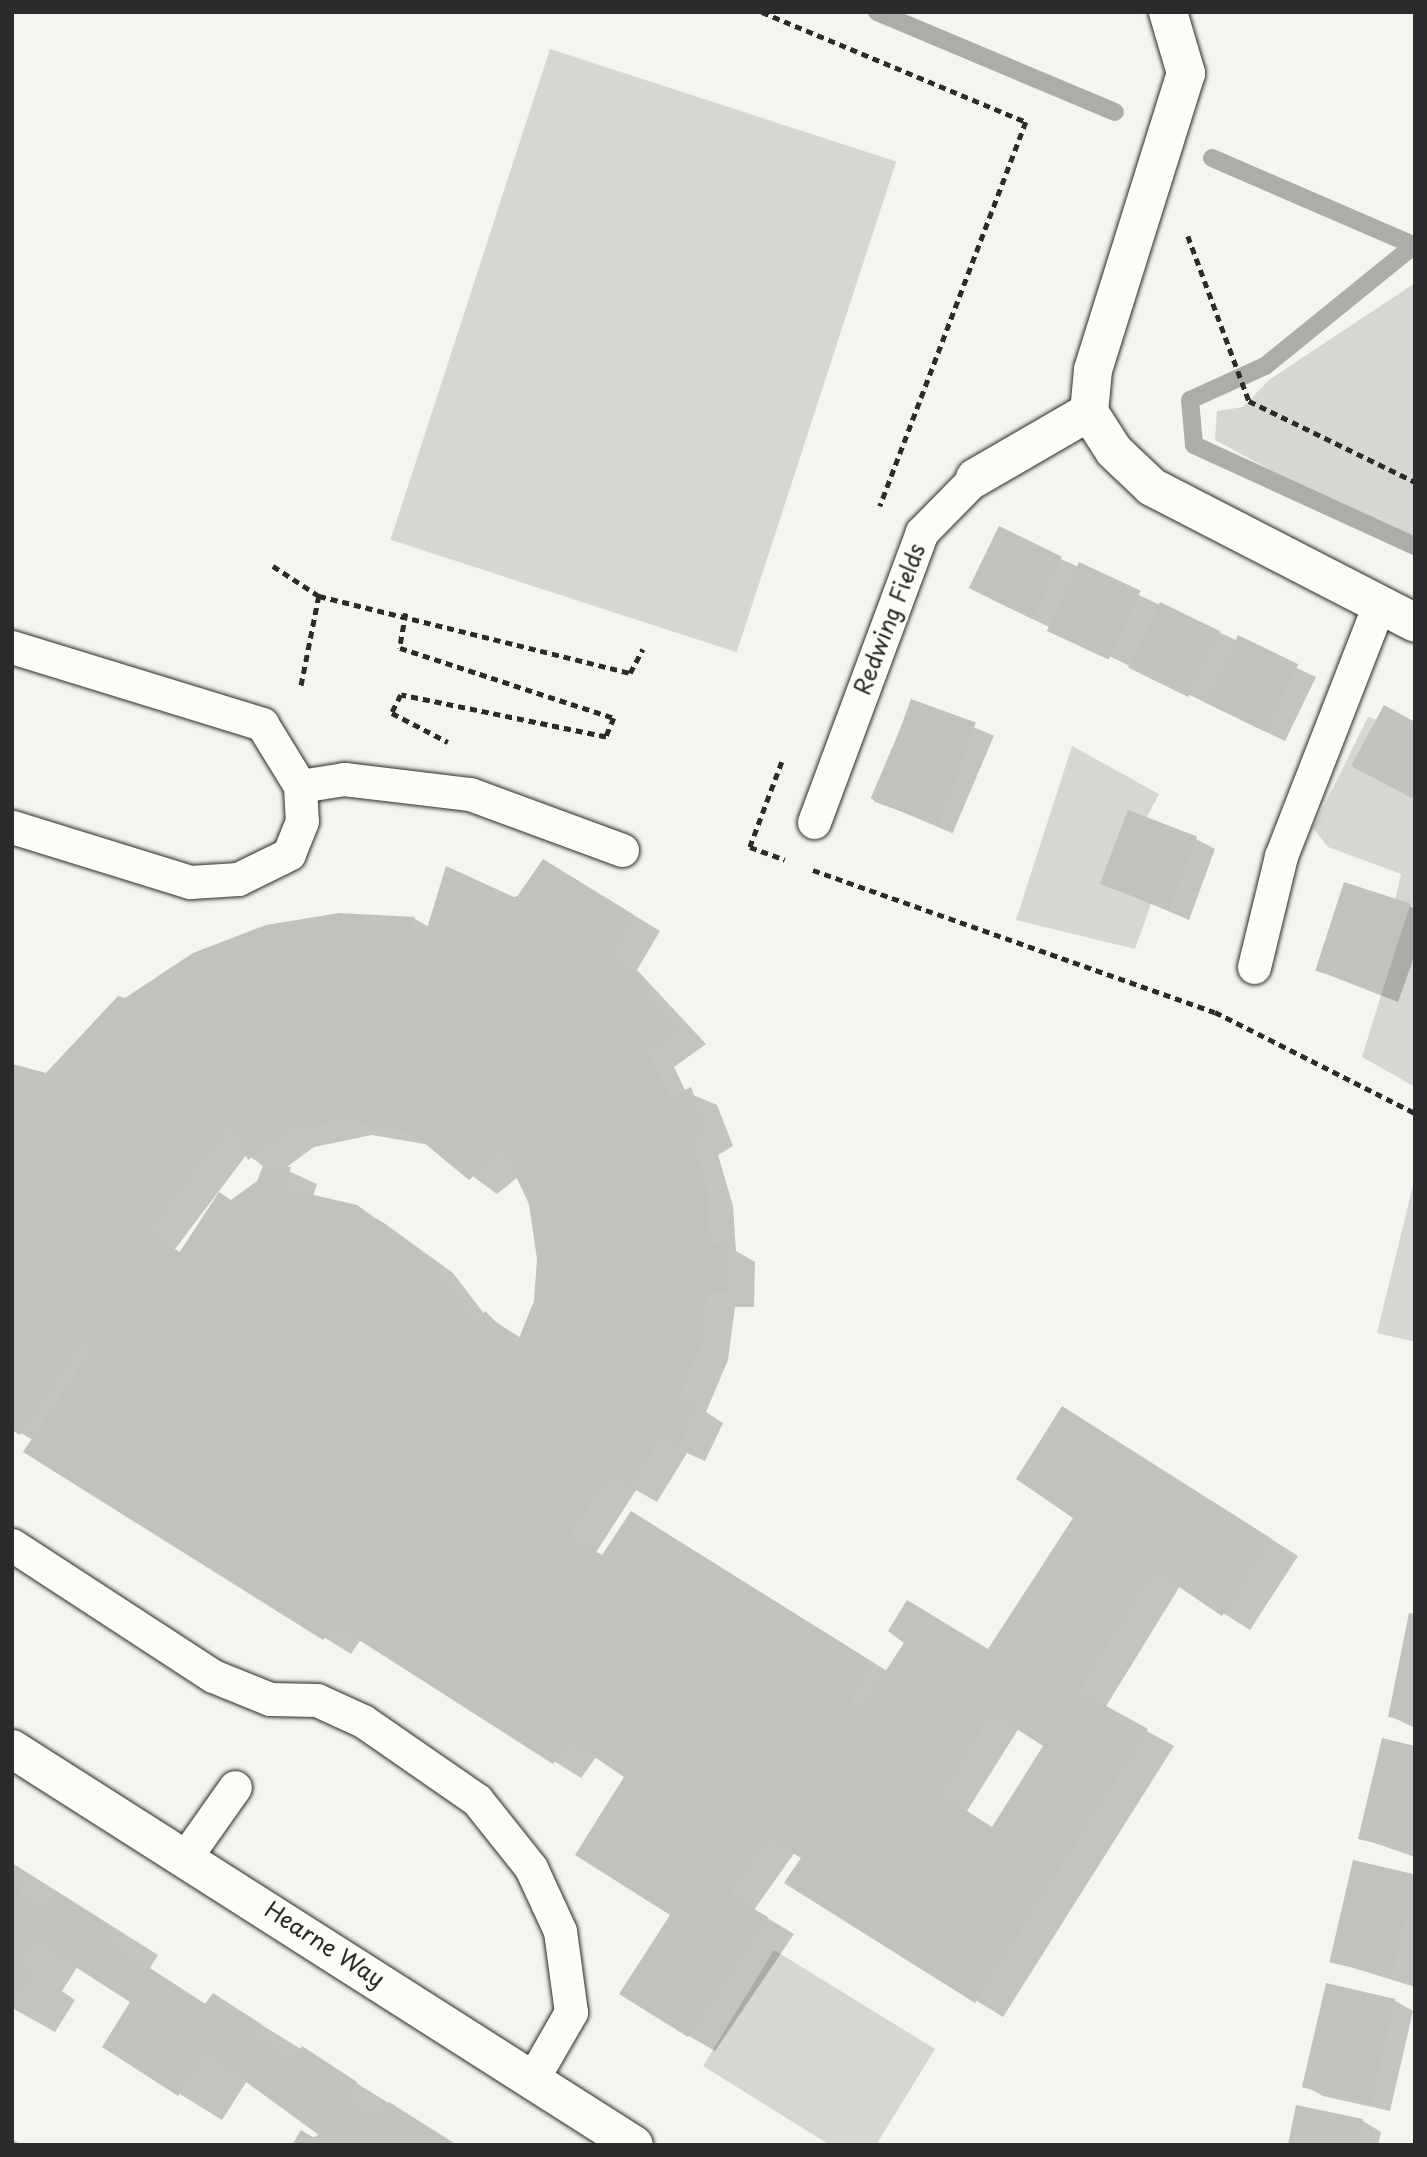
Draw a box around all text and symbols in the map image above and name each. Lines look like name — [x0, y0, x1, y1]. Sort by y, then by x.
street label: Redwing Fields — [847, 539, 931, 699]
street label: Hearne Way — [259, 1895, 391, 1993]

